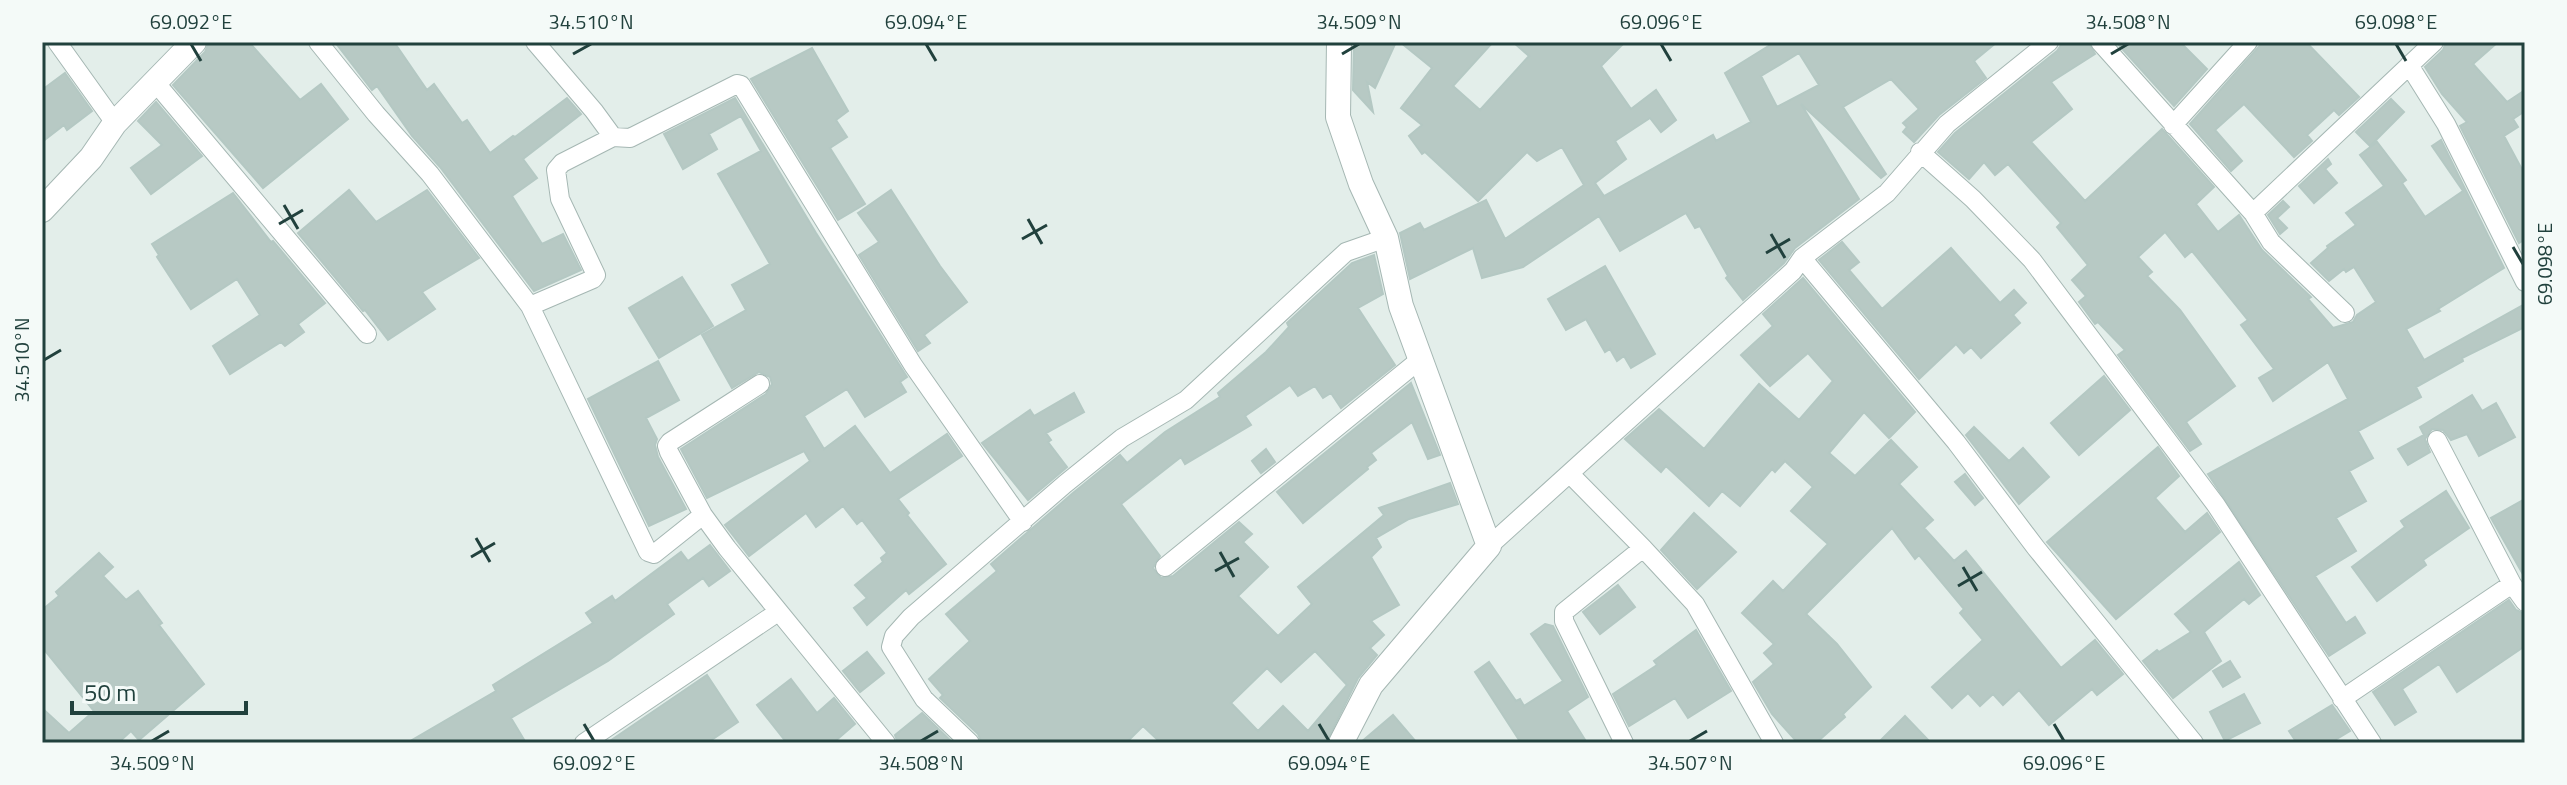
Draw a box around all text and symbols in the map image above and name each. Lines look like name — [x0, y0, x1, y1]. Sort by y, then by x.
text: 69.092°E — [150, 6, 232, 37]
text: 34.510°N — [548, 6, 634, 37]
text: 69.094°E — [885, 6, 967, 37]
text: 34.509°N — [1316, 6, 1402, 37]
text: 69.096°E — [1620, 6, 1702, 37]
text: 34.508°N — [2085, 6, 2171, 37]
text: 69.098°E — [2355, 6, 2437, 37]
text: 69.098°E — [2529, 223, 2560, 305]
text: 34.510°N — [6, 317, 37, 403]
scale bar — [72, 665, 246, 715]
text: 50 m — [84, 674, 136, 710]
text: 34.509°N — [109, 747, 195, 778]
text: 69.092°E — [553, 747, 635, 778]
text: 34.508°N — [878, 747, 964, 778]
text: 69.094°E — [1288, 747, 1370, 778]
text: 34.507°N — [1647, 747, 1733, 778]
text: 69.096°E — [2023, 747, 2105, 778]

